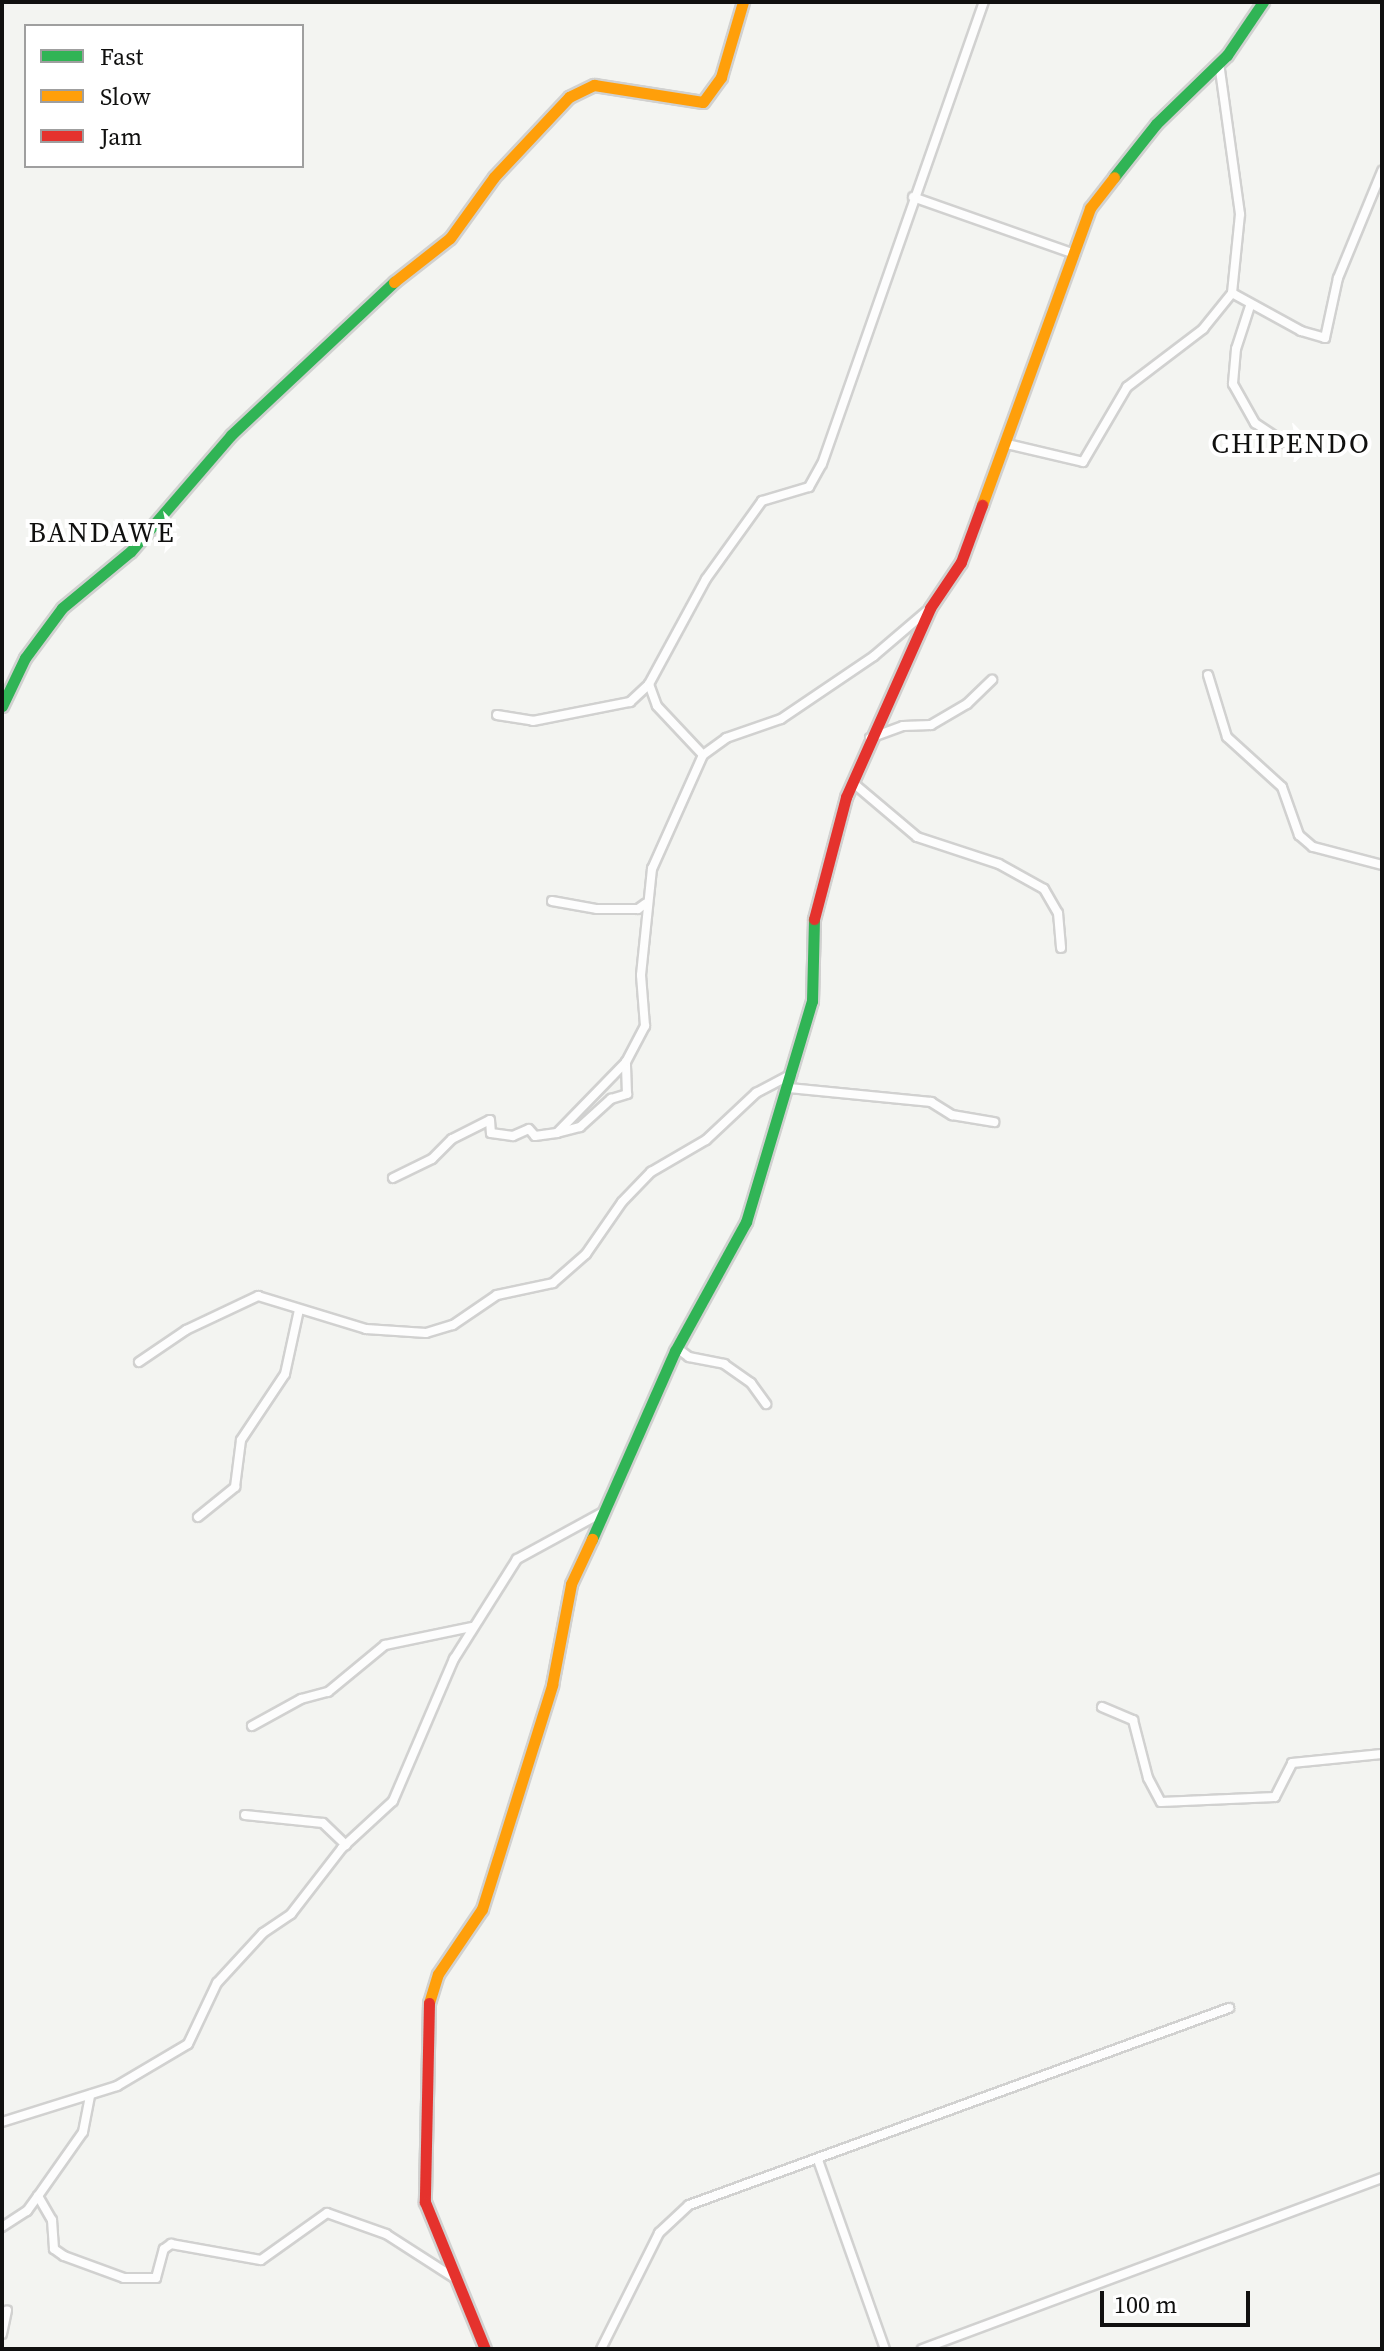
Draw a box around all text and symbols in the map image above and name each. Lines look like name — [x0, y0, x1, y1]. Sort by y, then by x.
legend — [24, 24, 304, 168]
text: Fast — [100, 40, 143, 73]
text: Slow — [100, 80, 151, 113]
text: Jam — [100, 120, 142, 153]
district label: CHIPENDO — [1211, 426, 1371, 460]
district label: BANDAWE — [28, 515, 176, 549]
scale bar — [1104, 2275, 1254, 2325]
text: 100 m — [1114, 2288, 1177, 2321]

